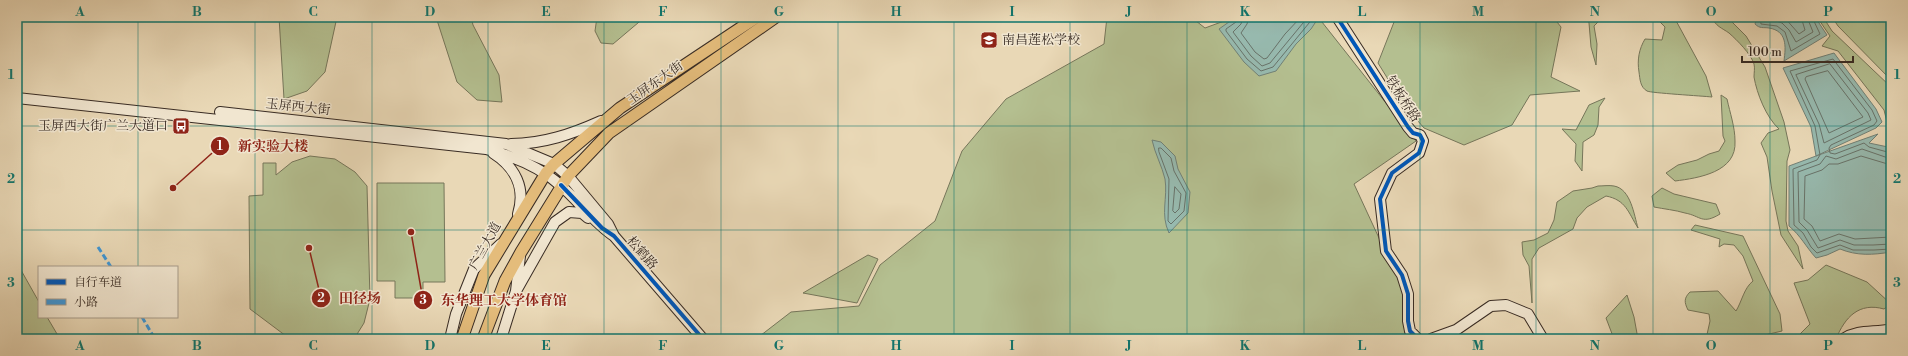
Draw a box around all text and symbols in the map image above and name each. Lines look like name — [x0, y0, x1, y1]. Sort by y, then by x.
text: A — [74, 4, 85, 20]
text: B — [192, 4, 202, 20]
text: C — [308, 4, 318, 20]
text: D — [425, 4, 435, 20]
text: E — [541, 4, 551, 20]
text: F — [658, 4, 668, 20]
text: G — [774, 4, 785, 20]
text: H — [891, 4, 902, 20]
text: I — [1009, 4, 1015, 20]
text: J — [1124, 4, 1132, 20]
text: K — [1240, 4, 1251, 20]
text: L — [1358, 4, 1367, 20]
text: M — [1472, 4, 1484, 20]
text: N — [1590, 4, 1601, 20]
text: O — [1706, 4, 1717, 20]
text: P — [1823, 4, 1833, 20]
school or university icon: 南昌莲松学校 — [979, 30, 999, 50]
place label: 南昌莲松学校 — [1002, 32, 1080, 48]
scale bar — [1742, 38, 1853, 64]
text: 100 m — [1748, 45, 1782, 60]
street label: 玉屏东大街 — [624, 58, 686, 108]
text: 1 — [8, 67, 15, 83]
text: 1 — [1894, 67, 1901, 83]
street label: 铁板桥路 — [1382, 73, 1424, 125]
street label: 玉屏西大街 — [265, 96, 331, 118]
bus stop icon: 玉屏西大街广兰大道口 — [171, 116, 191, 136]
place label: 玉屏西大街广兰大道口 — [38, 118, 168, 134]
callout: 新实验大楼 — [210, 133, 316, 159]
text: 新实验大楼 — [238, 138, 308, 156]
text: 1 — [217, 139, 223, 154]
text: 2 — [7, 171, 15, 187]
text: 2 — [1893, 171, 1901, 187]
street label: 广兰大道 — [465, 219, 505, 273]
street label: 松鹤路 — [623, 233, 661, 273]
legend — [38, 266, 178, 318]
text: 3 — [7, 275, 15, 291]
text: 自行车道 — [74, 275, 122, 290]
text: 3 — [1893, 275, 1901, 291]
callout: 田径场 — [311, 285, 389, 311]
callout: 东华理工大学体育馆 — [413, 287, 575, 313]
text: 田径场 — [339, 290, 381, 308]
text: 2 — [317, 291, 325, 306]
text: 东华理工大学体育馆 — [441, 292, 567, 310]
text: 3 — [419, 293, 427, 308]
text: 小路 — [74, 295, 98, 310]
text: A — [74, 338, 85, 354]
text: B — [192, 338, 202, 354]
text: C — [308, 338, 318, 354]
text: D — [425, 338, 435, 354]
text: E — [541, 338, 551, 354]
text: F — [658, 338, 668, 354]
text: G — [774, 338, 785, 354]
text: H — [891, 338, 902, 354]
text: I — [1009, 338, 1015, 354]
text: J — [1124, 338, 1132, 354]
text: K — [1240, 338, 1251, 354]
text: L — [1358, 338, 1367, 354]
text: M — [1472, 338, 1484, 354]
text: N — [1590, 338, 1601, 354]
text: O — [1706, 338, 1717, 354]
text: P — [1823, 338, 1833, 354]

